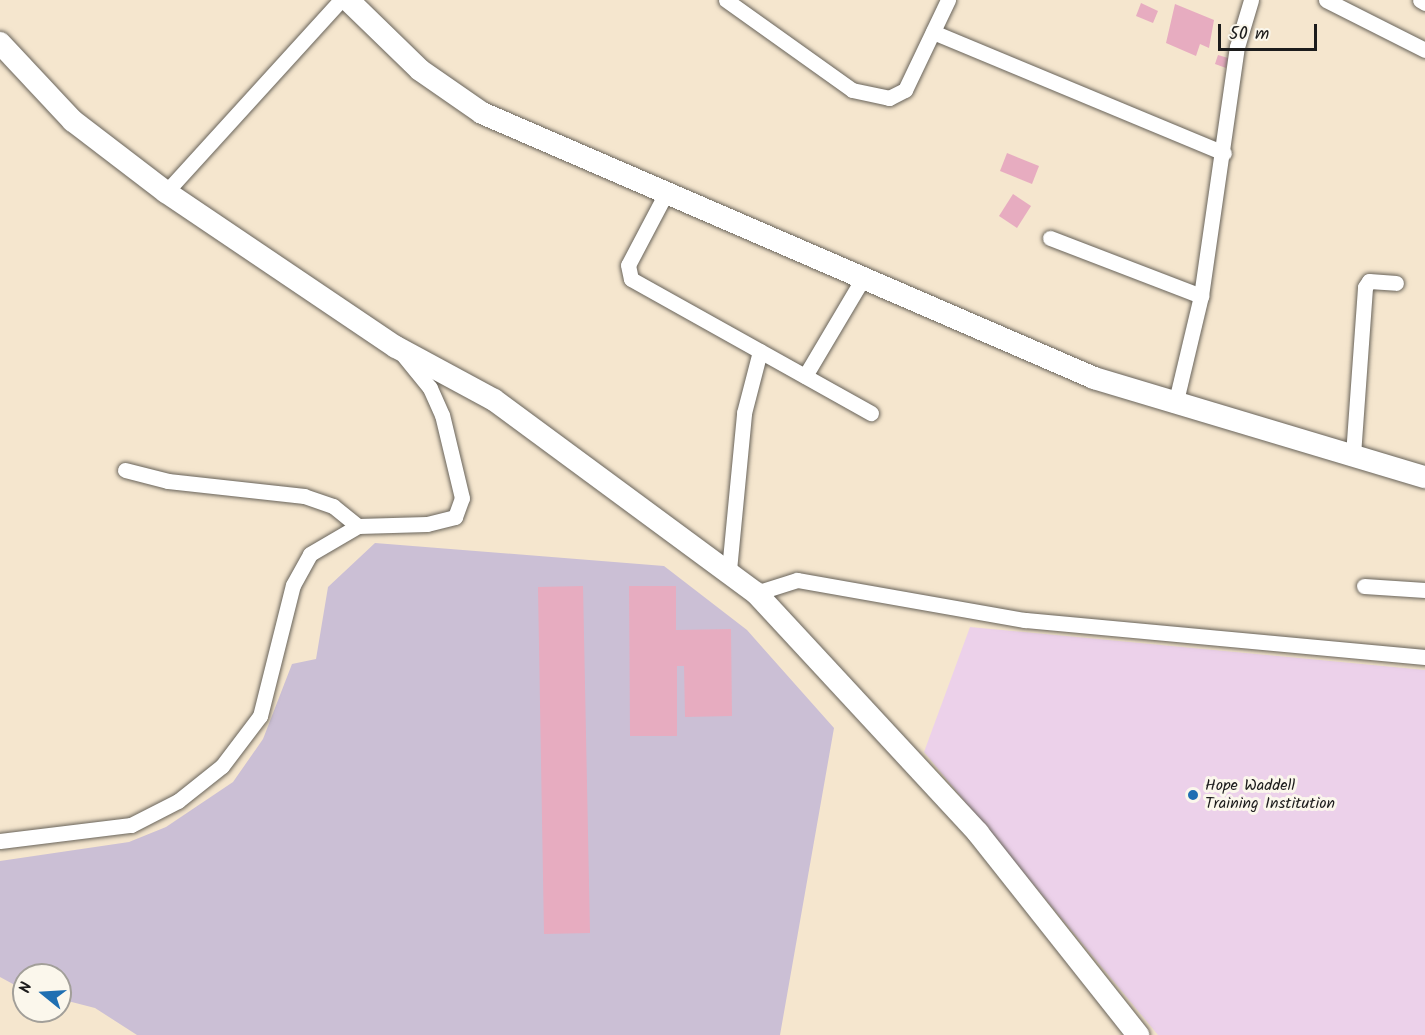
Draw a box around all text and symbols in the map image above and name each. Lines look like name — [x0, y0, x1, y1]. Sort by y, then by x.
scale bar — [1221, 12, 1320, 50]
text: 50 m — [1229, 20, 1269, 49]
place label: Hope Waddell Training Institution — [1205, 776, 1335, 814]
marker: Hope Waddell Training Institution — [1186, 788, 1200, 802]
north arrow — [12, 963, 72, 1023]
text: N — [13, 979, 40, 997]

